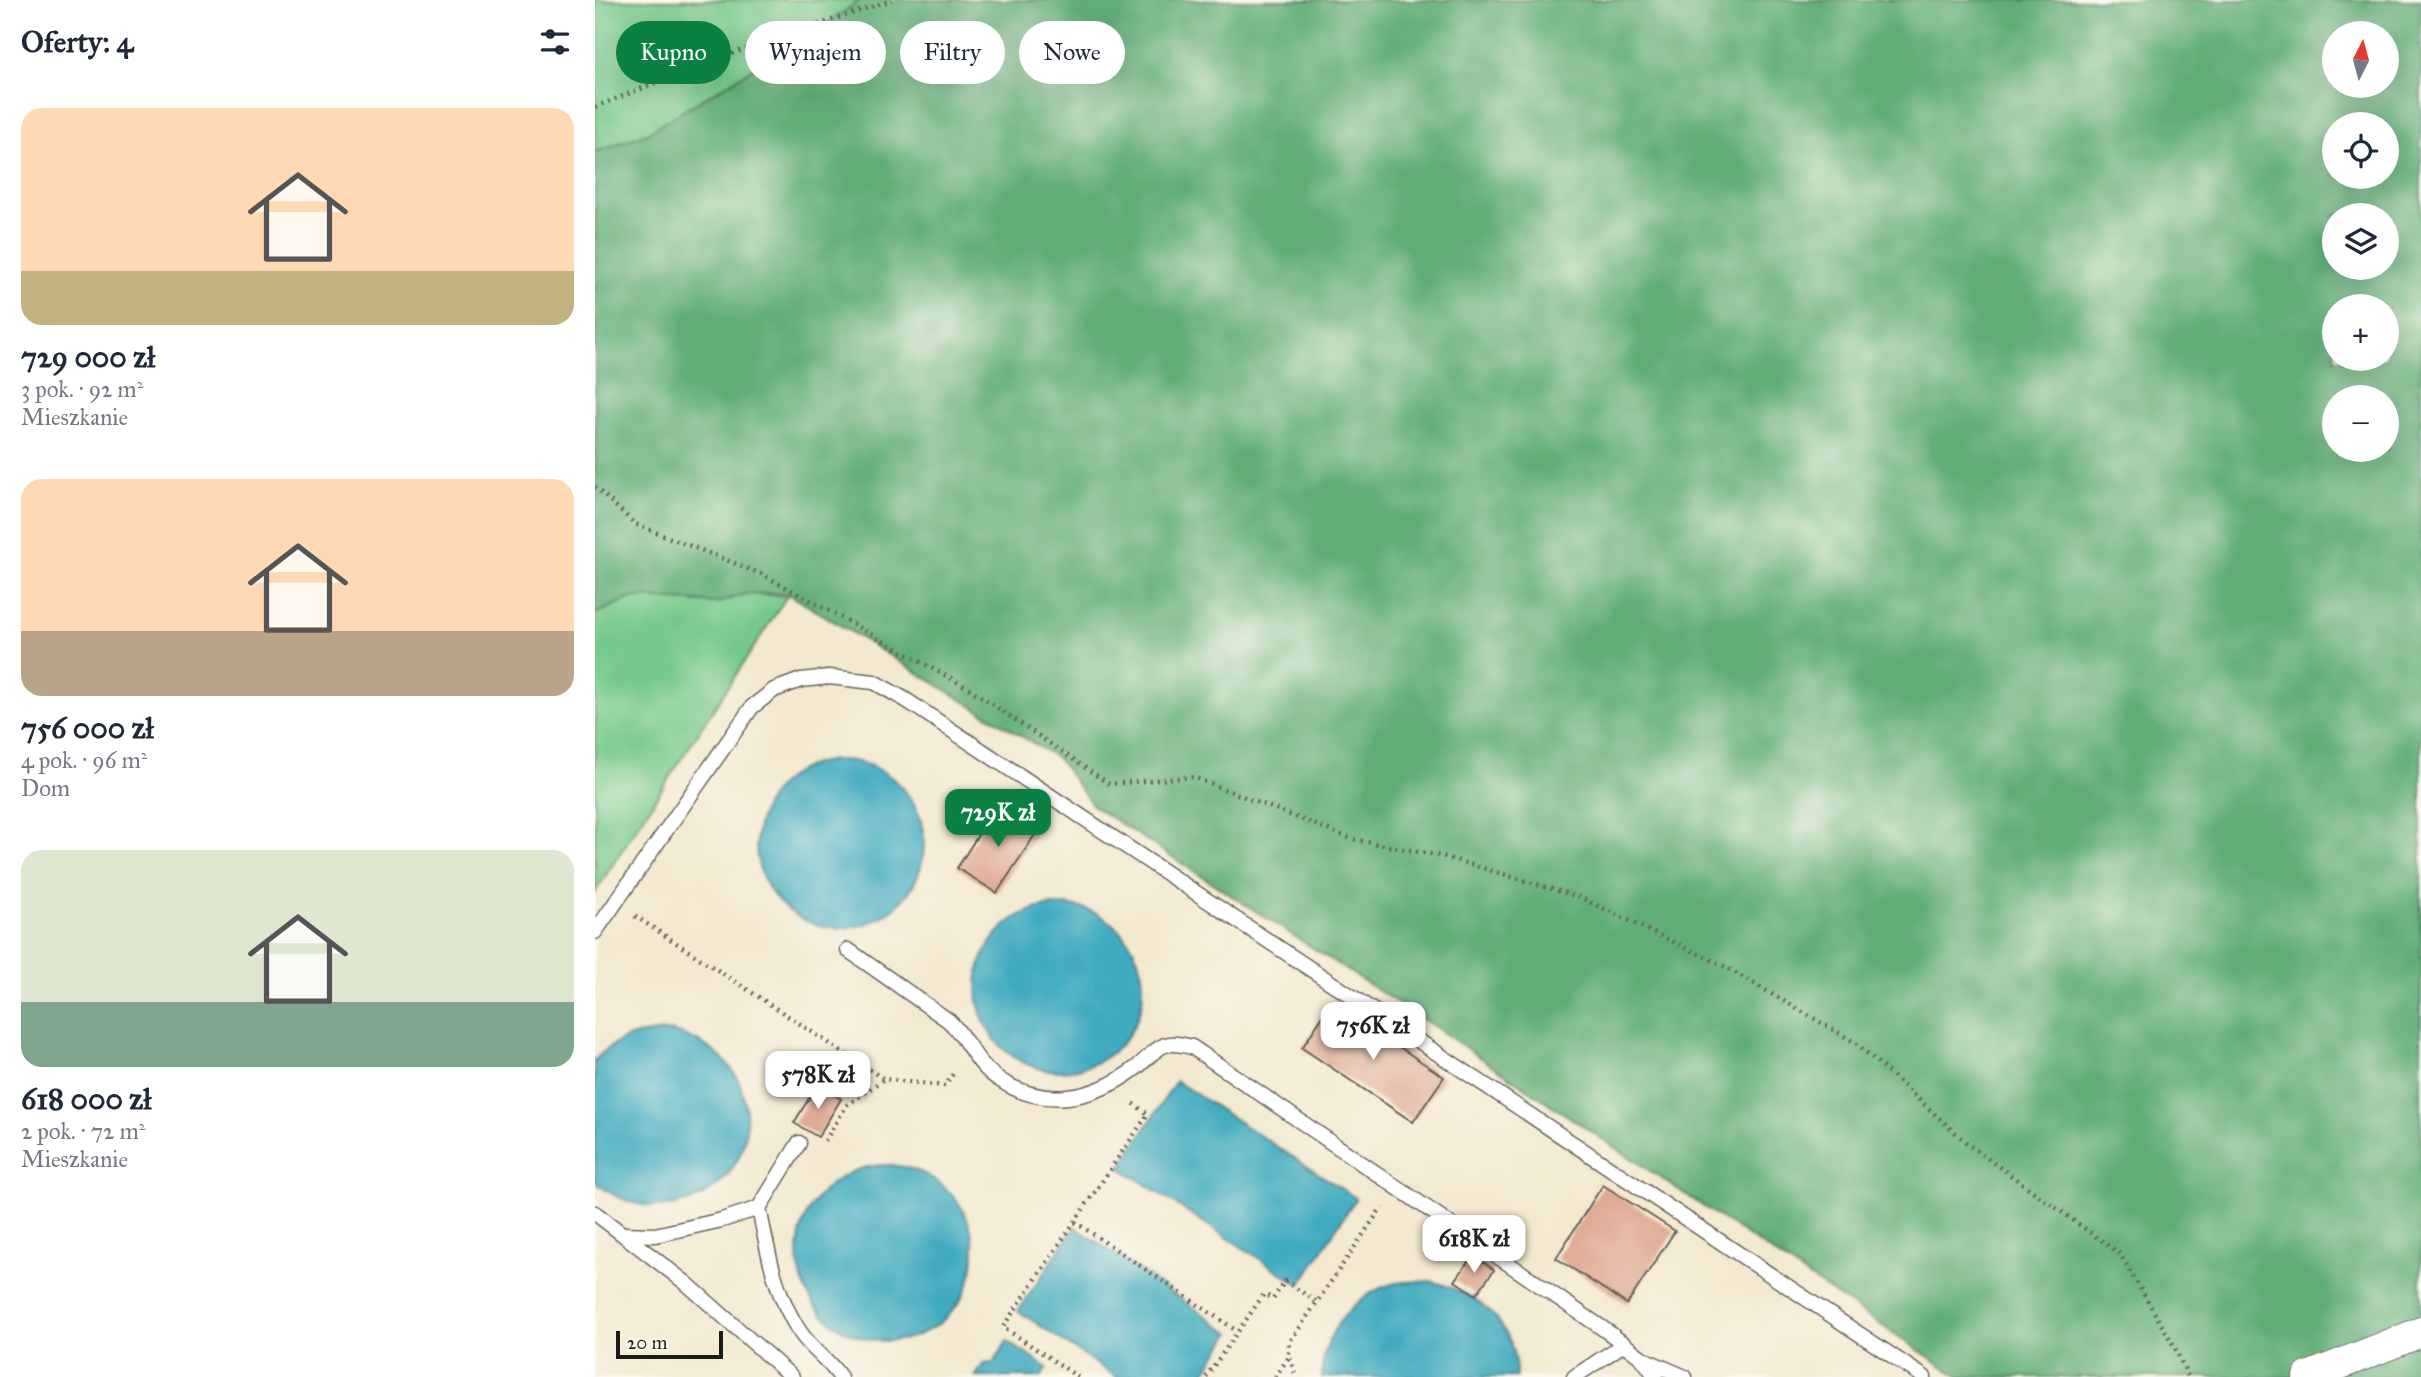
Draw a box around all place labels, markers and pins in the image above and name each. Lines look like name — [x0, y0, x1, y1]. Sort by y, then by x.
pin: 729K zł — [933, 790, 1063, 849]
pin: 756K zł — [1308, 1002, 1438, 1062]
pin: 578K zł — [753, 1052, 883, 1111]
pin: 618K zł — [1409, 1216, 1539, 1275]

